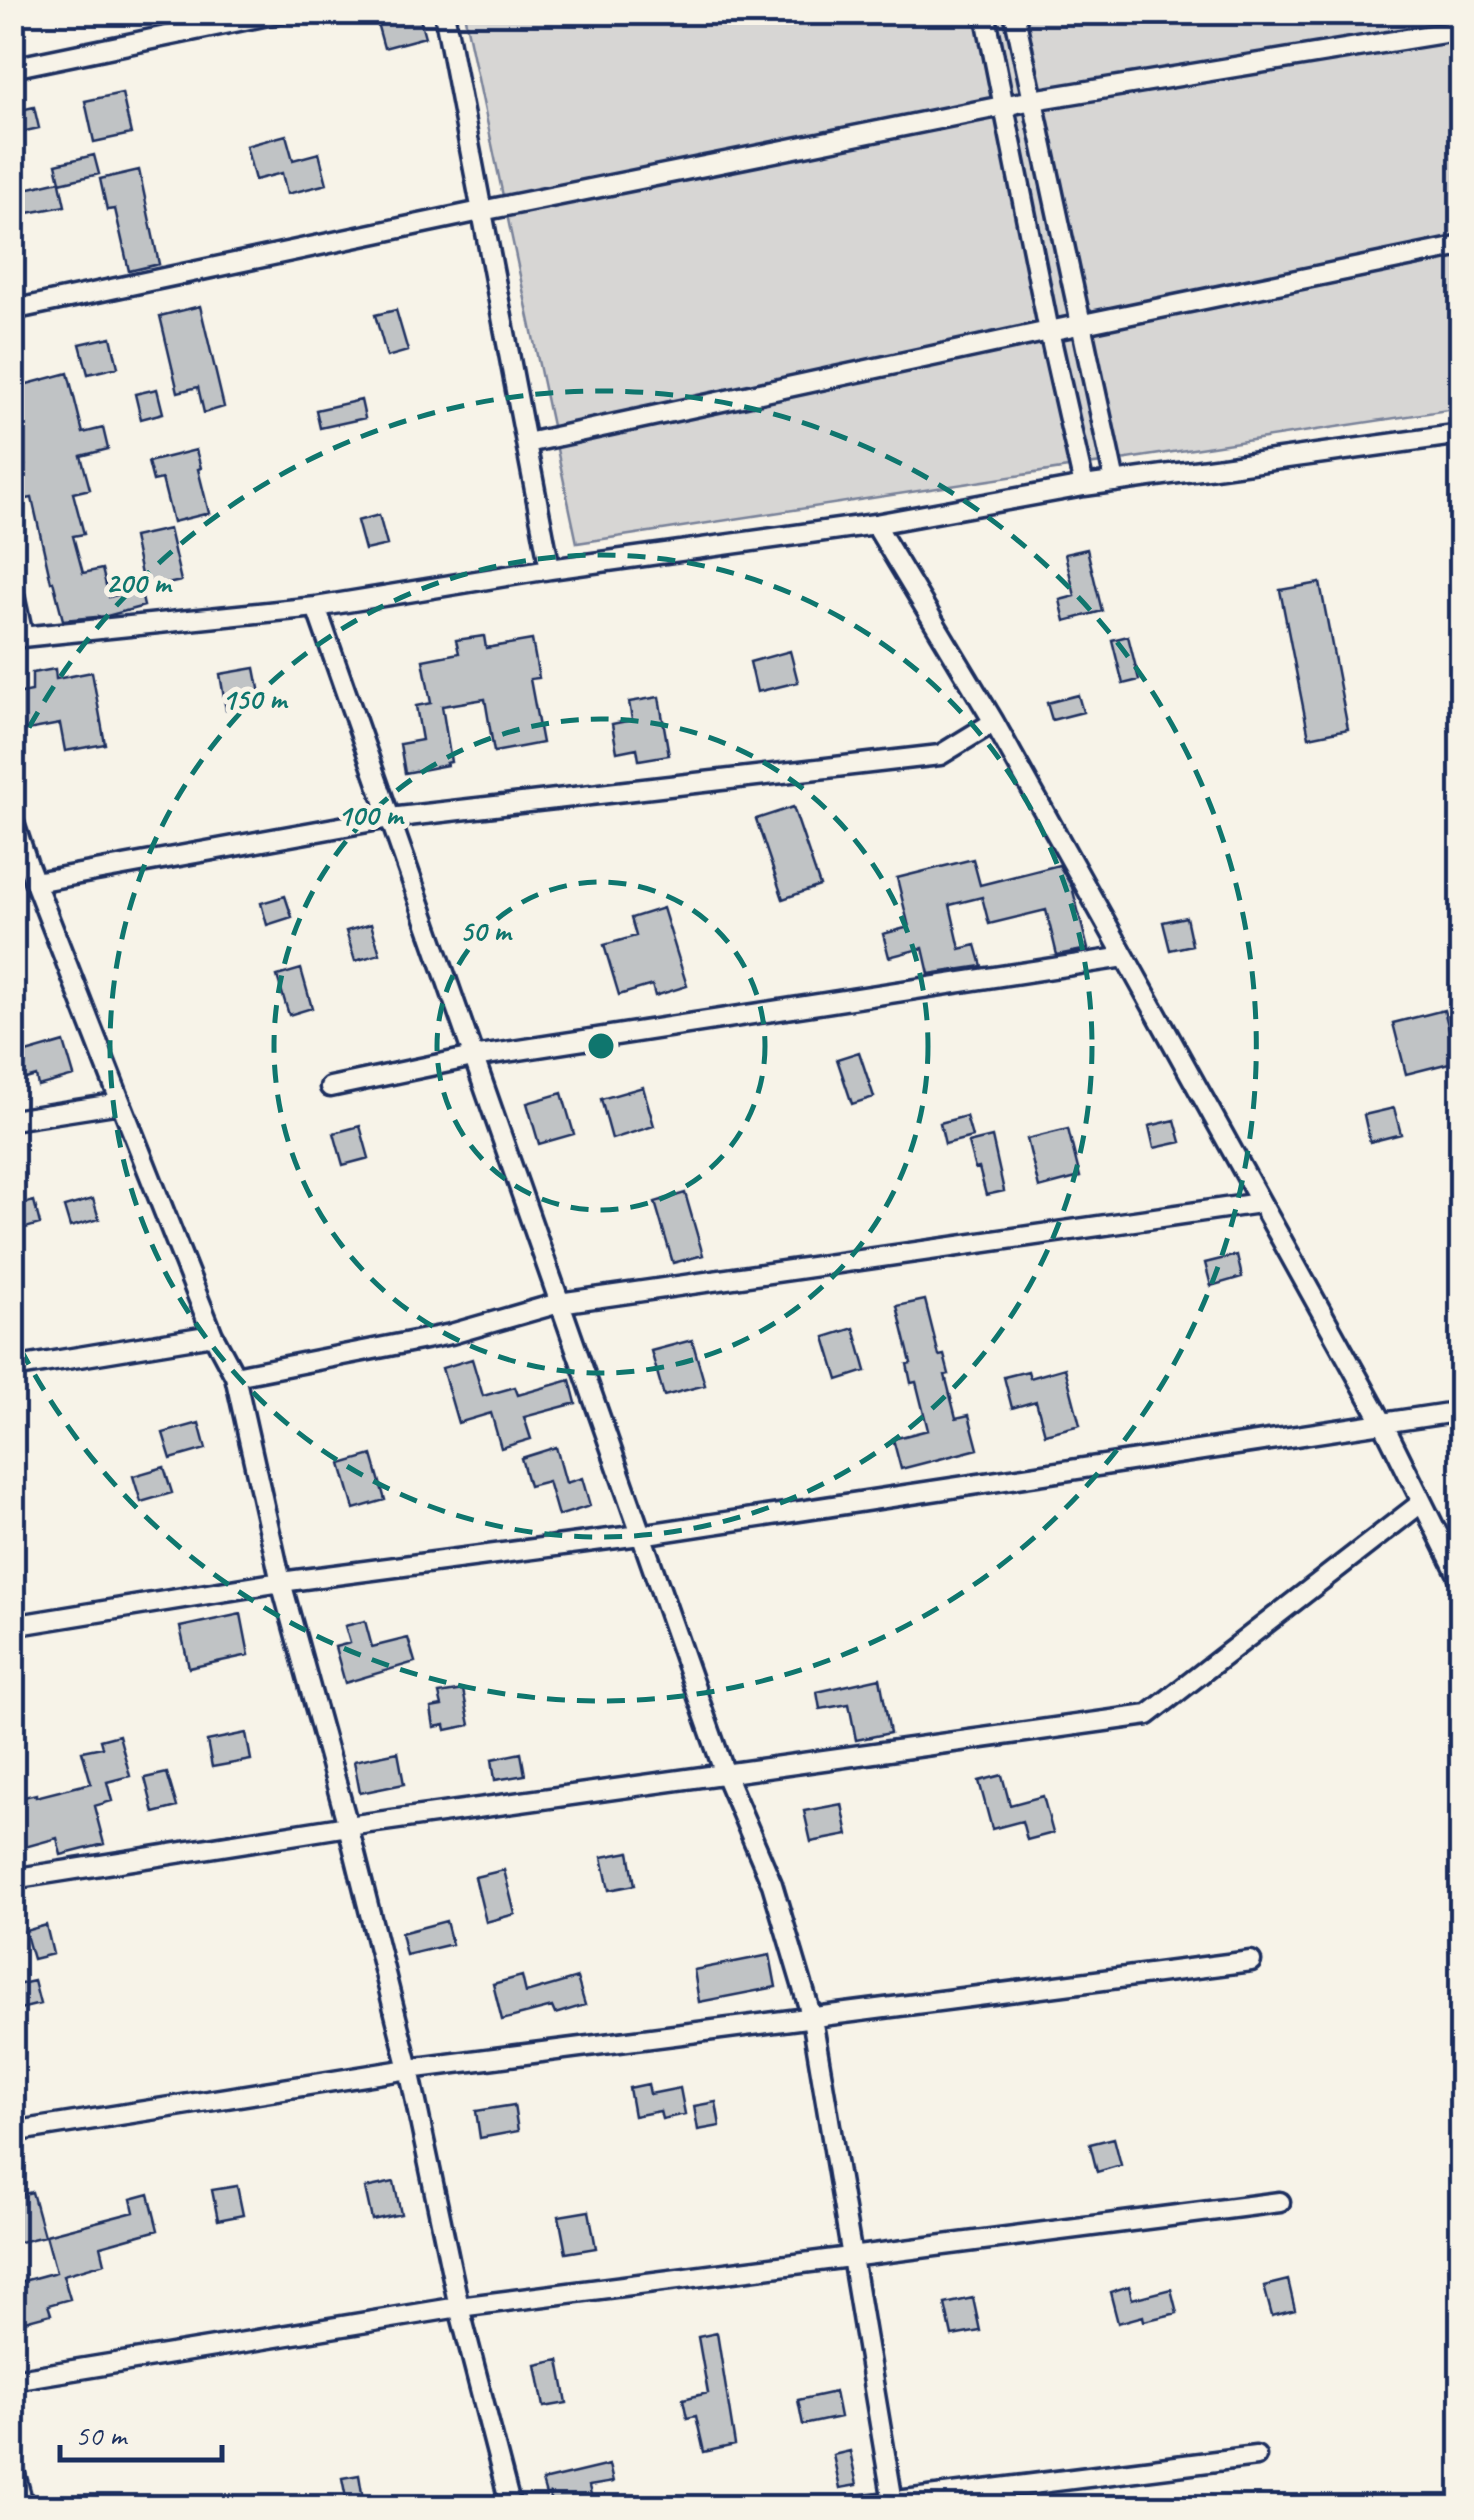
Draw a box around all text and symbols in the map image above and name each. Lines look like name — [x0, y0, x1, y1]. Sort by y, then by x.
text: 200 m — [106, 564, 173, 602]
text: 150 m — [222, 680, 289, 718]
text: 100 m — [338, 796, 405, 834]
text: 50 m — [460, 912, 513, 950]
centre of rings — [583, 1028, 619, 1064]
scale bar — [60, 2400, 222, 2462]
text: 50 m — [75, 2416, 128, 2454]

